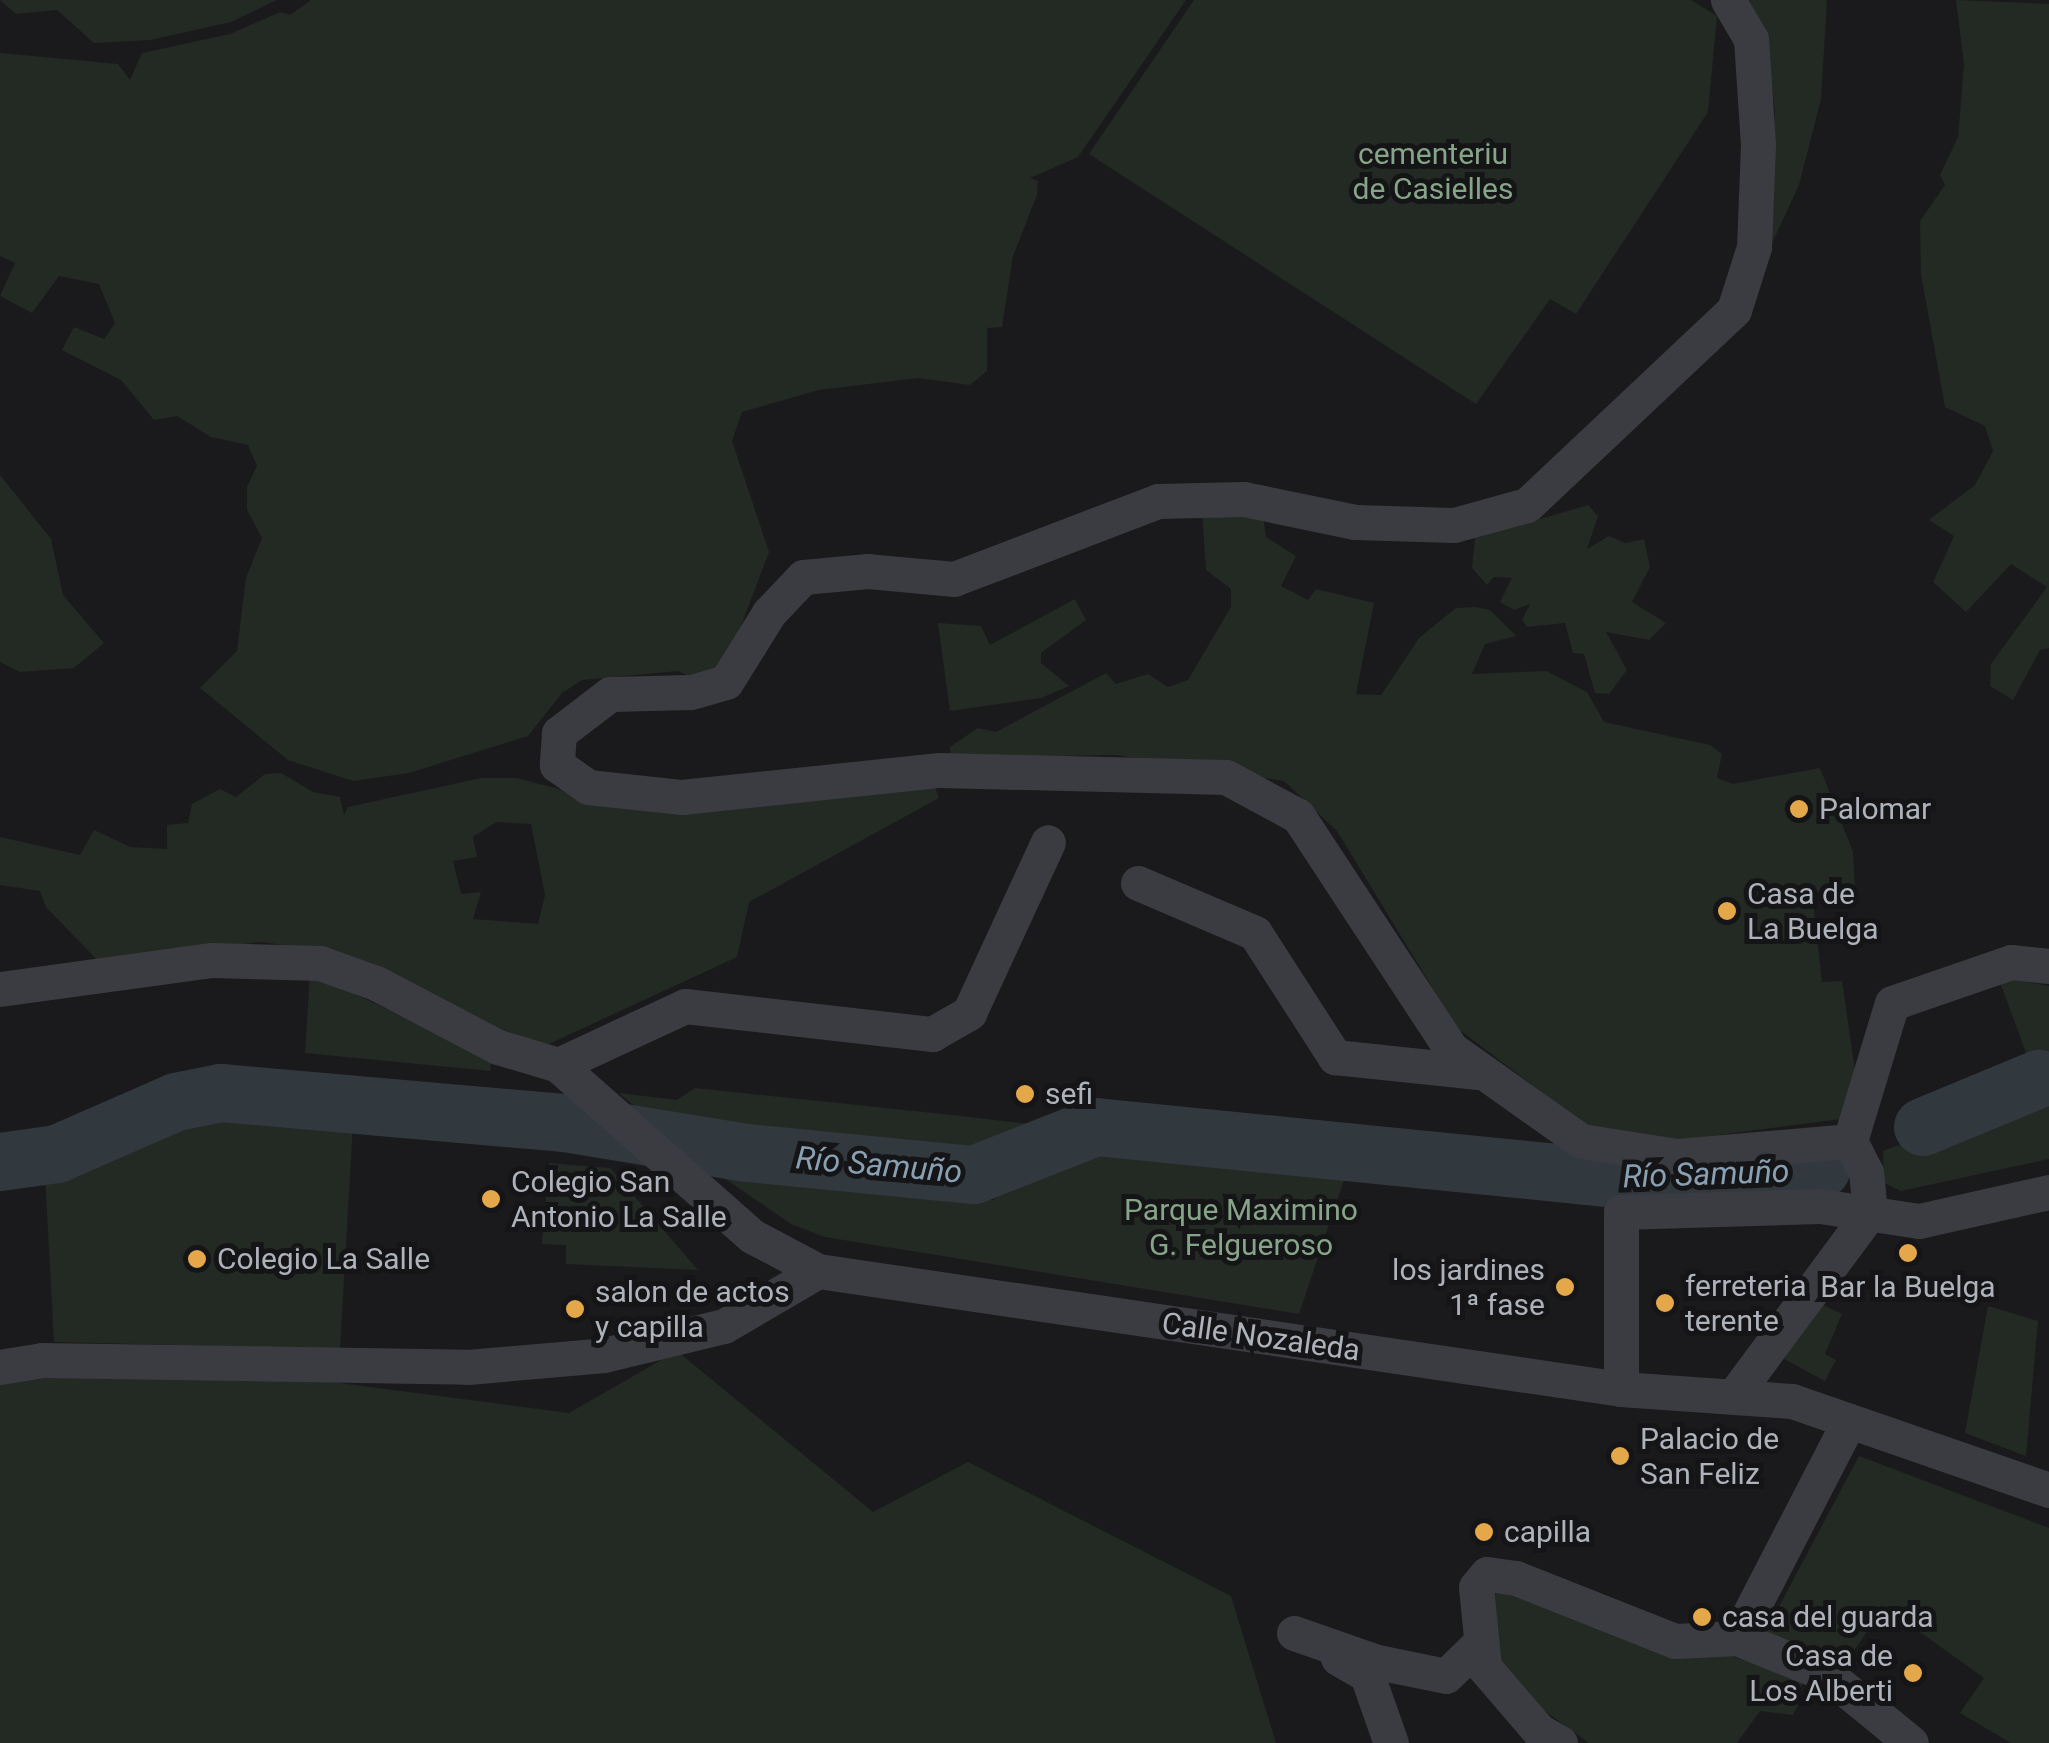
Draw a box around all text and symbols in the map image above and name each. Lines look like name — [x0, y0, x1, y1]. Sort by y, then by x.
park label: cementeriu de Casielles — [1353, 136, 1513, 206]
place label: Palomar — [1819, 791, 1931, 827]
marker: Palomar — [1788, 798, 1810, 820]
place label: Casa de La Buelga — [1747, 876, 1879, 946]
marker: Casa de La Buelga — [1716, 900, 1738, 922]
place label: sefi — [1045, 1076, 1093, 1112]
marker: sefi — [1014, 1083, 1036, 1105]
water label: Río Samuño — [794, 1139, 964, 1191]
water label: Río Samuño — [1622, 1152, 1790, 1196]
place label: Colegio San Antonio La Salle — [511, 1164, 727, 1234]
marker: Colegio San Antonio La Salle — [480, 1188, 502, 1210]
park label: Parque Maximino G. Felgueroso — [1124, 1192, 1358, 1262]
place label: Colegio La Salle — [217, 1241, 430, 1277]
marker: Bar la Buelga — [1897, 1242, 1919, 1264]
marker: Colegio La Salle — [186, 1248, 208, 1270]
place label: los jardines 1ª fase — [1392, 1252, 1545, 1322]
place label: ferreteria terente — [1685, 1268, 1806, 1338]
place label: Bar la Buelga — [1820, 1269, 1996, 1305]
place label: salon de actos y capilla — [595, 1274, 790, 1344]
marker: los jardines 1ª fase — [1554, 1276, 1576, 1298]
marker: ferreteria terente — [1654, 1292, 1676, 1314]
marker: salon de actos y capilla — [564, 1298, 586, 1320]
street label: Calle Nozaleda — [1160, 1305, 1362, 1369]
place label: Palacio de San Feliz — [1640, 1421, 1779, 1492]
marker: Palacio de San Feliz — [1609, 1445, 1631, 1467]
place label: capilla — [1504, 1514, 1591, 1550]
marker: capilla — [1473, 1521, 1495, 1543]
place label: casa del guarda — [1722, 1599, 1934, 1635]
marker: casa del guarda — [1691, 1606, 1713, 1628]
place label: Casa de Los Alberti — [1749, 1638, 1893, 1708]
marker: Casa de Los Alberti — [1902, 1662, 1924, 1684]

